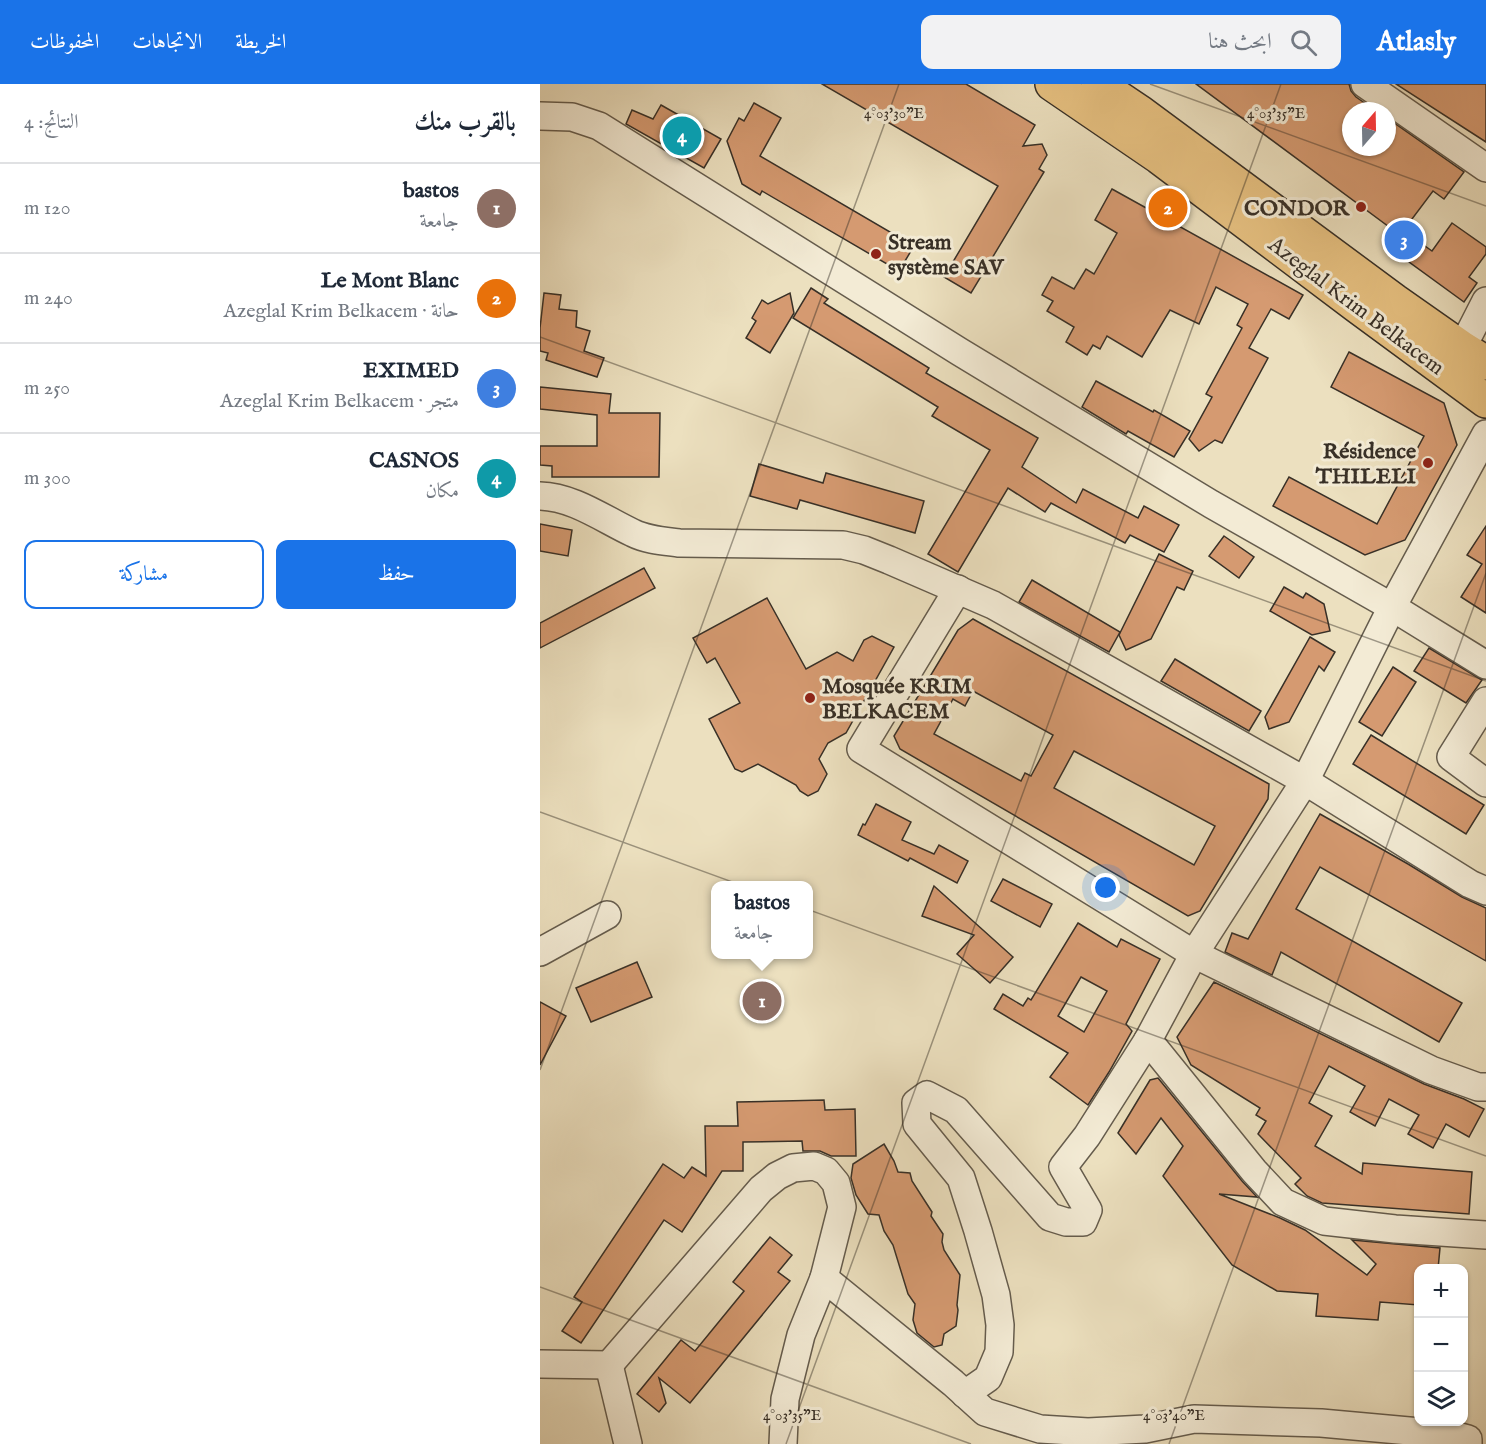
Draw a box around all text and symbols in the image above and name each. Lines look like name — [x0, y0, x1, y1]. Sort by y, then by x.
search box — [921, 15, 1341, 69]
text: Atlasly — [1377, 25, 1456, 60]
icon: search — [1287, 26, 1320, 59]
text: ابحث هنا — [1208, 28, 1272, 56]
text: المحفوظات — [30, 29, 99, 56]
text: الاتجاهات — [132, 29, 202, 56]
text: الخريطة — [235, 29, 286, 56]
north arrow — [1342, 102, 1396, 156]
text: 4°03'30"E — [864, 104, 924, 123]
text: 4°03'35"E — [1247, 104, 1305, 123]
text: بالقرب منك — [414, 106, 516, 139]
text: النتائج: 4 — [24, 110, 79, 135]
pin: 4 — [662, 113, 702, 158]
text: bastos — [403, 177, 459, 205]
pin: 2 — [1148, 186, 1188, 230]
place label: CONDOR — [1244, 195, 1350, 223]
text: 120 m — [24, 196, 71, 221]
text: 1 — [493, 196, 500, 221]
marker: CONDOR — [1354, 200, 1368, 214]
text: جامعة — [420, 209, 459, 234]
pin: 3 — [1384, 218, 1424, 262]
place label: Stream système SAV — [888, 229, 1005, 282]
street label: Azeglal Krim Belkacem — [1261, 231, 1450, 382]
marker: Stream système SAV — [869, 247, 883, 261]
text: Le Mont Blanc — [321, 267, 459, 295]
text: 240 m — [24, 286, 73, 311]
text: 2 — [492, 286, 501, 311]
text: حانة · Azeglal Krim Belkacem — [224, 299, 459, 324]
text: EXIMED — [363, 357, 459, 385]
text: 250 m — [24, 376, 70, 401]
text: 3 — [493, 376, 500, 401]
text: متجر · Azeglal Krim Belkacem — [220, 389, 459, 414]
place label: Résidence THILELI — [1315, 438, 1417, 491]
text: CASNOS — [369, 447, 459, 475]
marker: Résidence THILELI — [1421, 456, 1435, 470]
text: 300 m — [24, 466, 71, 491]
text: 4 — [492, 466, 501, 491]
text: مكان — [425, 479, 459, 504]
button: مشاركة — [24, 540, 264, 609]
button: حفظ — [276, 540, 516, 609]
place label: Mosquée KRIM BELKACEM — [822, 673, 972, 726]
marker: Mosquée KRIM BELKACEM — [803, 691, 817, 705]
your location — [1091, 873, 1120, 902]
popup — [711, 881, 813, 959]
text: bastos — [734, 889, 790, 917]
text: جامعة — [734, 921, 773, 946]
pin: 1 — [742, 978, 782, 1024]
map controls — [1414, 1264, 1468, 1426]
button: + — [1414, 1264, 1468, 1318]
button: − — [1414, 1318, 1468, 1372]
button: layers — [1414, 1372, 1468, 1426]
text: 4°03'35"E — [763, 1406, 821, 1425]
text: 4°03'40"E — [1143, 1406, 1205, 1425]

